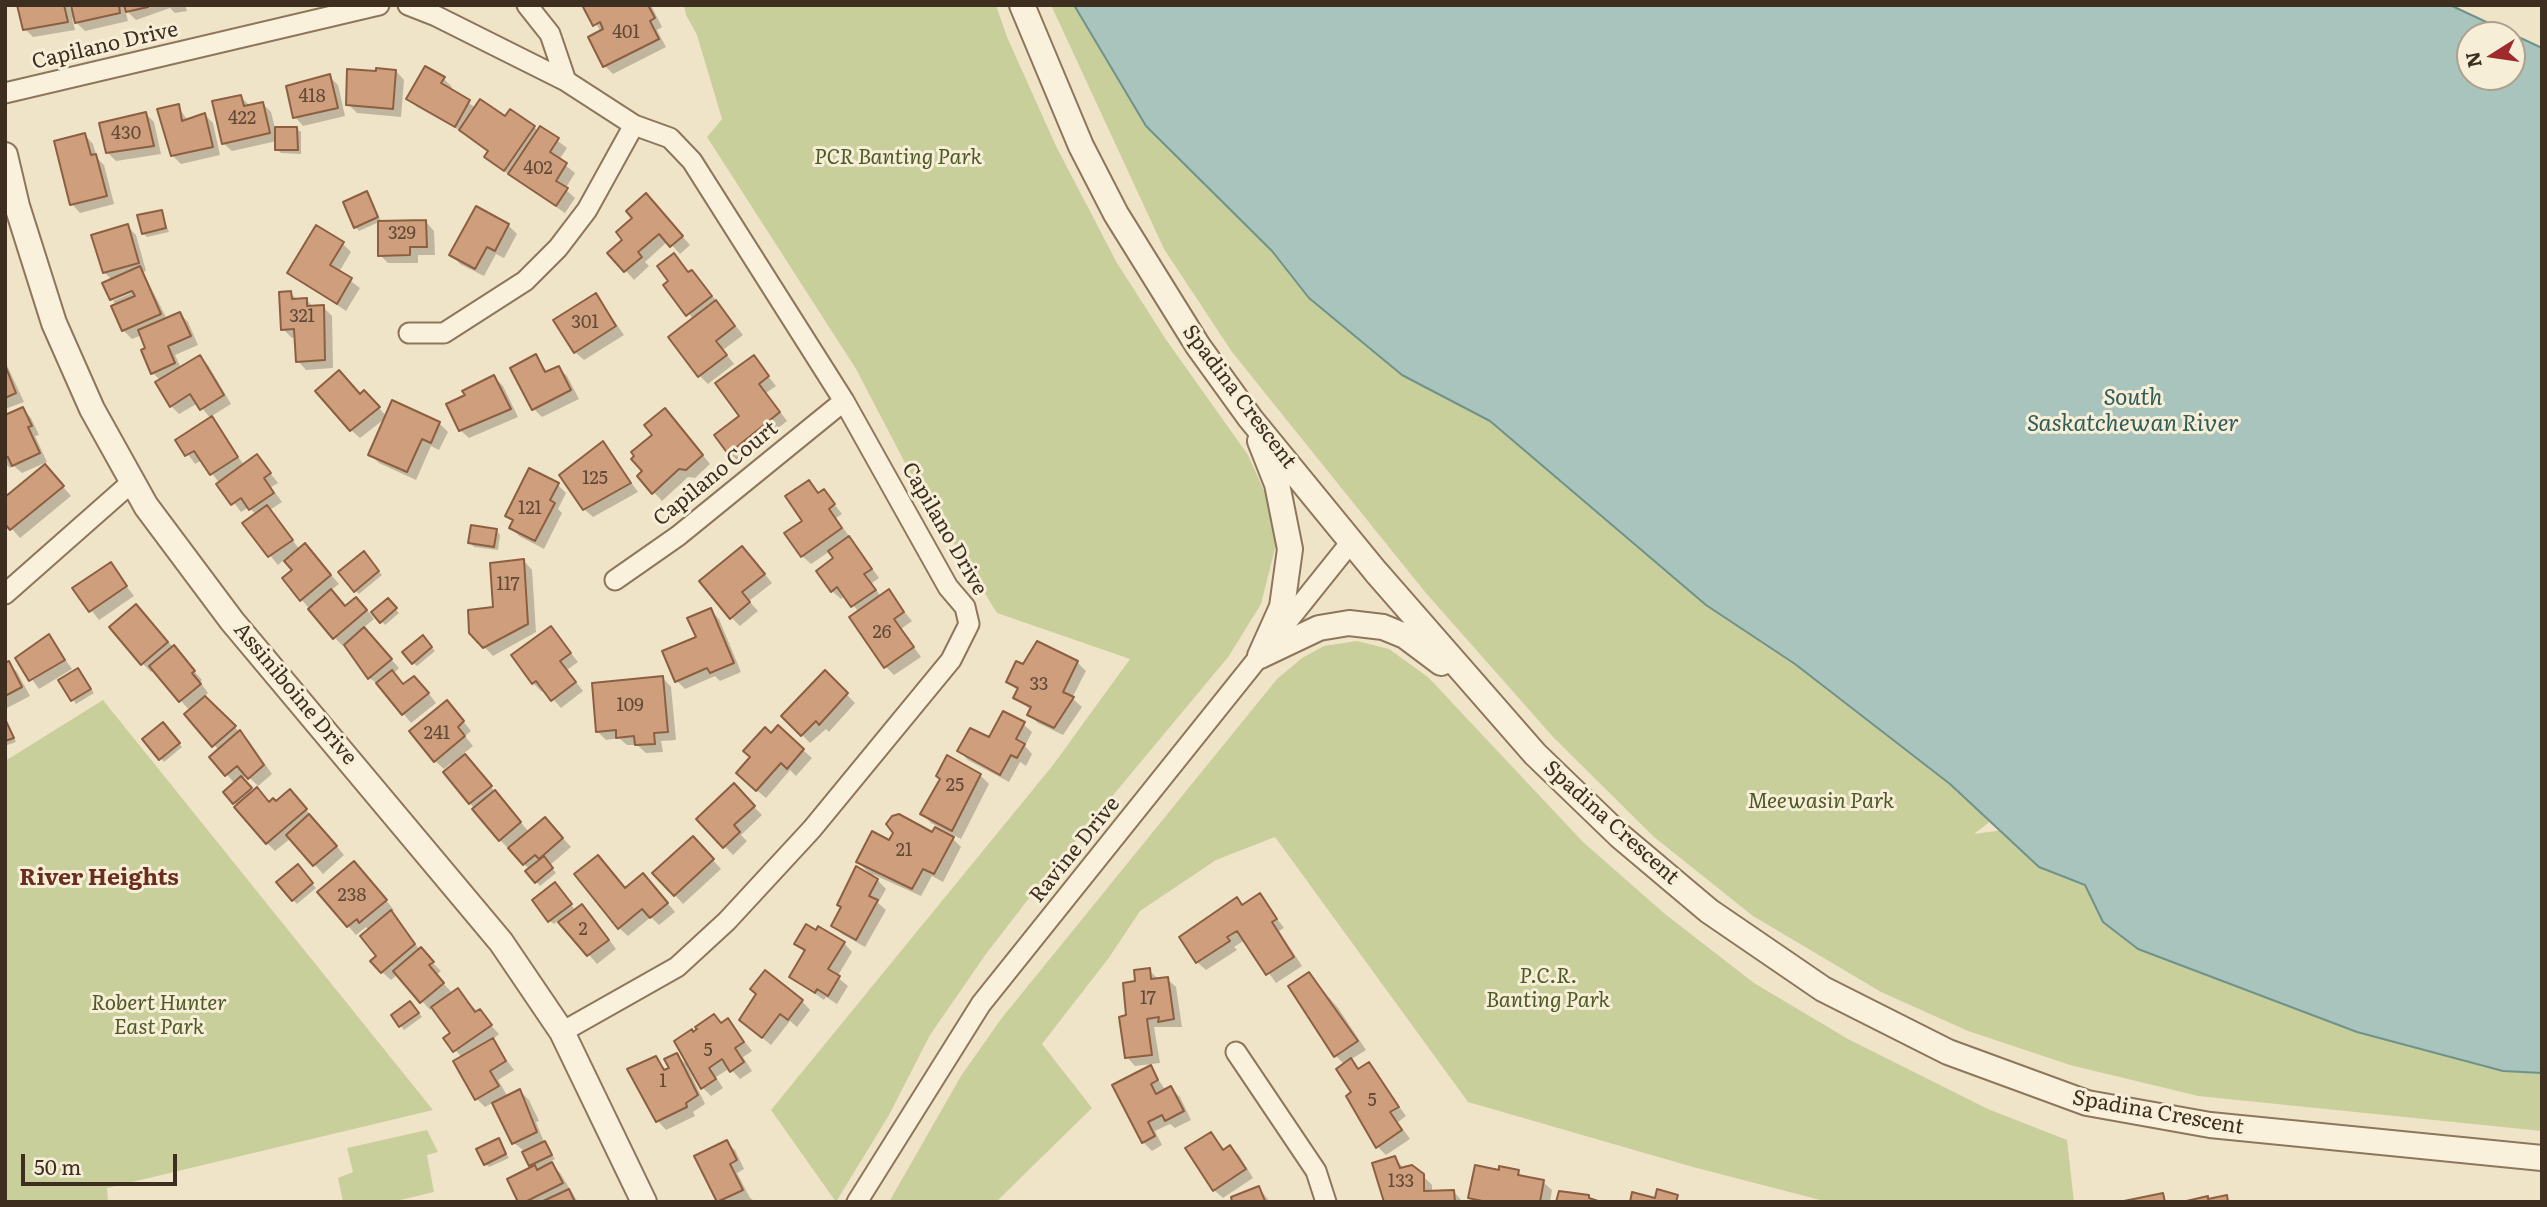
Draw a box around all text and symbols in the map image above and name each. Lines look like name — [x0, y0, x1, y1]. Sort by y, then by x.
street label: Capilano Drive — [30, 17, 180, 75]
north arrow — [2456, 21, 2526, 91]
house number: 401 — [612, 22, 640, 44]
text: N — [2457, 49, 2488, 71]
house number: 418 — [298, 86, 326, 108]
house number: 422 — [228, 108, 256, 130]
house number: 430 — [111, 123, 141, 145]
park label: PCR Banting Park — [814, 145, 982, 171]
house number: 402 — [523, 158, 553, 180]
house number: 329 — [388, 223, 416, 245]
house number: 321 — [289, 306, 315, 328]
house number: 301 — [571, 312, 599, 334]
street label: Spadina Crescent — [1177, 320, 1301, 474]
water label: South Saskatchewan River — [2027, 384, 2239, 438]
street label: Capilano Court — [649, 416, 783, 532]
street label: Capilano Drive — [896, 458, 992, 600]
house number: 125 — [582, 468, 608, 490]
house number: 121 — [518, 498, 542, 520]
house number: 117 — [496, 574, 520, 596]
street label: Assiniboine Drive — [228, 618, 362, 770]
house number: 26 — [873, 622, 891, 644]
house number: 33 — [1030, 674, 1048, 696]
house number: 109 — [616, 695, 644, 717]
house number: 241 — [424, 723, 450, 745]
street label: Spadina Crescent — [1538, 756, 1684, 890]
house number: 25 — [946, 775, 964, 797]
park label: Meewasin Park — [1748, 789, 1894, 815]
street label: Ravine Drive — [1025, 792, 1125, 908]
house number: 21 — [896, 840, 912, 862]
district label: River Heights — [19, 864, 179, 892]
house number: 238 — [338, 885, 366, 907]
house number: 2 — [578, 919, 588, 941]
park label: P.C.R. Banting Park — [1486, 964, 1610, 1014]
house number: 17 — [1140, 988, 1156, 1010]
park label: Robert Hunter East Park — [91, 991, 227, 1041]
house number: 5 — [703, 1040, 713, 1062]
house number: 1 — [659, 1071, 667, 1093]
street label: Spadina Crescent — [2070, 1086, 2246, 1140]
house number: 5 — [1367, 1090, 1377, 1112]
scale bar — [24, 1140, 180, 1184]
text: 50 m — [34, 1150, 81, 1181]
house number: 133 — [1388, 1171, 1414, 1193]

